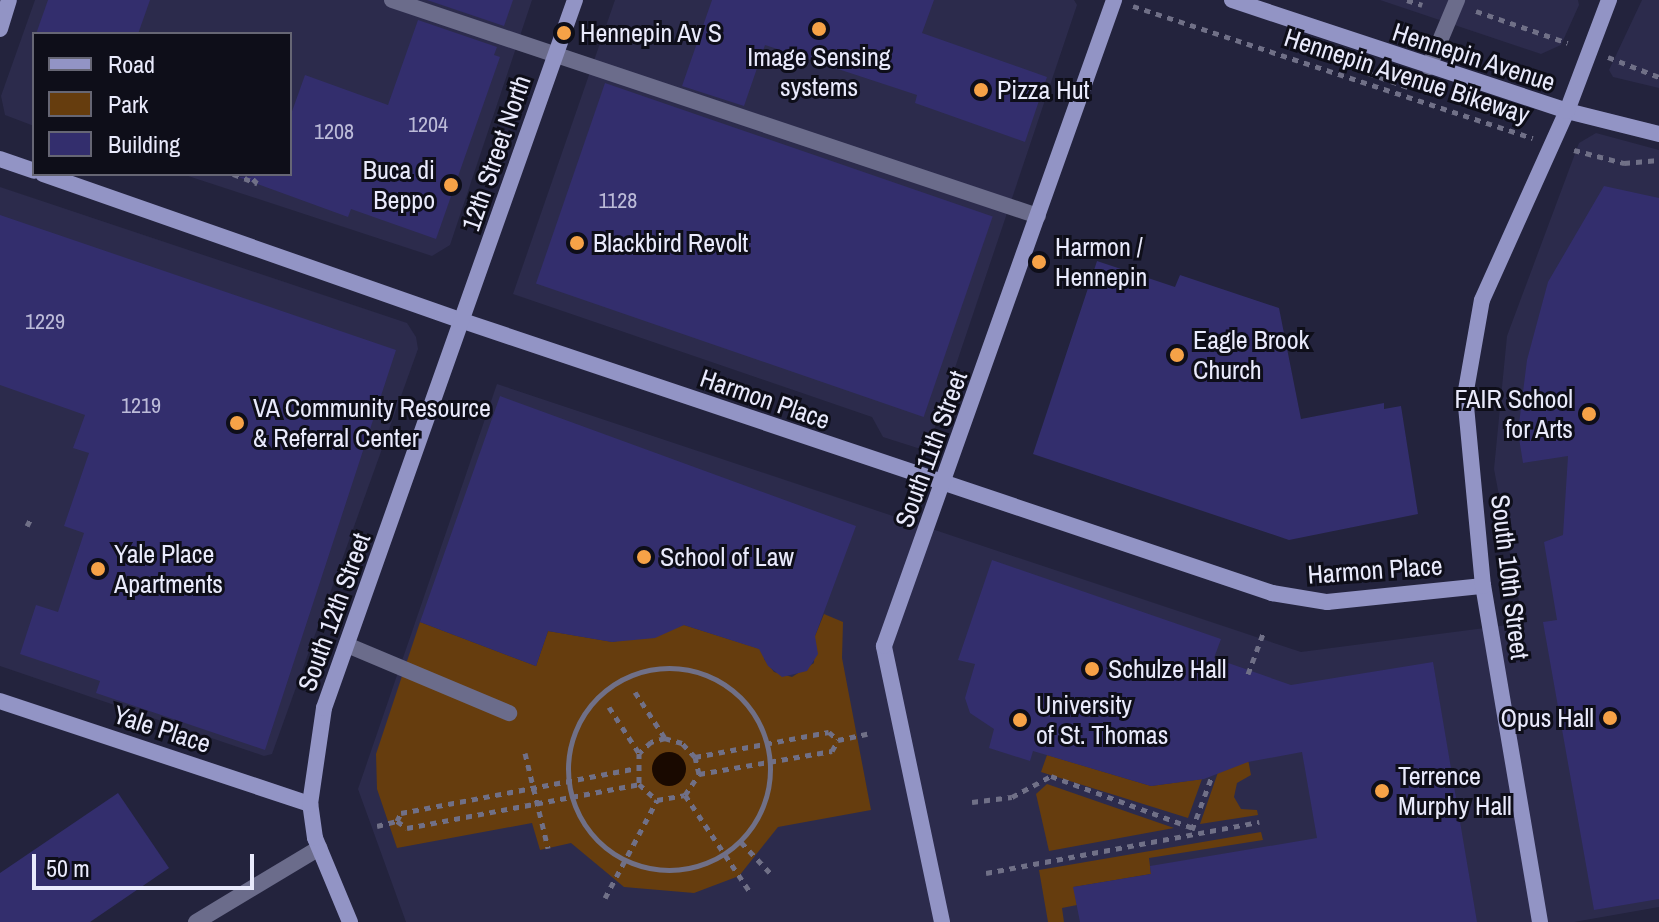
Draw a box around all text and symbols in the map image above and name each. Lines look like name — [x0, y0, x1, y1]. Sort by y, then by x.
street label: Hennepin Avenue — [1388, 16, 1560, 98]
place label: Hennepin Av S — [580, 17, 723, 49]
marker: Image Sensing systems — [810, 20, 828, 38]
street label: Hennepin Avenue Bikeway — [1280, 21, 1534, 131]
marker: Hennepin Av S — [555, 24, 573, 42]
legend — [32, 32, 292, 176]
place label: Image Sensing systems — [747, 41, 891, 102]
text: Road — [108, 48, 155, 80]
street label: 12th Street North — [455, 71, 537, 235]
place label: Pizza Hut — [997, 74, 1089, 106]
marker: Pizza Hut — [972, 81, 990, 99]
text: Park — [108, 88, 148, 120]
house number: 1204 — [408, 112, 448, 138]
house number: 1208 — [314, 119, 354, 145]
text: Building — [108, 128, 180, 160]
place label: Buca di Beppo — [363, 154, 435, 216]
marker: Buca di Beppo — [442, 176, 460, 194]
house number: 1128 — [599, 188, 637, 214]
place label: Blackbird Revolt — [593, 227, 748, 259]
place label: Harmon / Hennepin — [1055, 231, 1147, 292]
marker: Blackbird Revolt — [568, 234, 586, 252]
marker: Harmon / Hennepin — [1030, 253, 1048, 271]
house number: 1229 — [25, 309, 65, 335]
place label: Eagle Brook Church — [1193, 324, 1309, 386]
marker: Eagle Brook Church — [1168, 346, 1186, 364]
street label: Harmon Place — [696, 362, 834, 436]
street label: South 11th Street — [888, 366, 974, 532]
place label: FAIR School for Arts — [1454, 383, 1573, 444]
place label: VA Community Resource & Referral Center — [253, 392, 492, 454]
house number: 1219 — [121, 393, 161, 419]
marker: FAIR School for Arts — [1580, 405, 1598, 423]
marker: VA Community Resource & Referral Center — [228, 414, 246, 432]
street label: South 10th Street — [1484, 493, 1536, 661]
street label: South 12th Street — [291, 529, 377, 695]
place label: Yale Place Apartments — [114, 538, 223, 600]
place label: School of Law — [660, 541, 794, 573]
marker: School of Law — [635, 548, 653, 566]
street label: Harmon Place — [1307, 550, 1443, 590]
marker: Yale Place Apartments — [89, 560, 107, 578]
place label: Schulze Hall — [1108, 653, 1226, 685]
marker: Schulze Hall — [1083, 660, 1101, 678]
place label: University of St. Thomas — [1036, 689, 1169, 750]
street label: Yale Place — [109, 699, 215, 759]
place label: Opus Hall — [1500, 702, 1594, 734]
marker: Opus Hall — [1601, 709, 1619, 727]
marker: University of St. Thomas — [1011, 711, 1029, 729]
place label: Terrence Murphy Hall — [1398, 760, 1512, 822]
marker: Terrence Murphy Hall — [1373, 782, 1391, 800]
scale bar — [36, 838, 258, 888]
text: 50 m — [46, 852, 90, 884]

